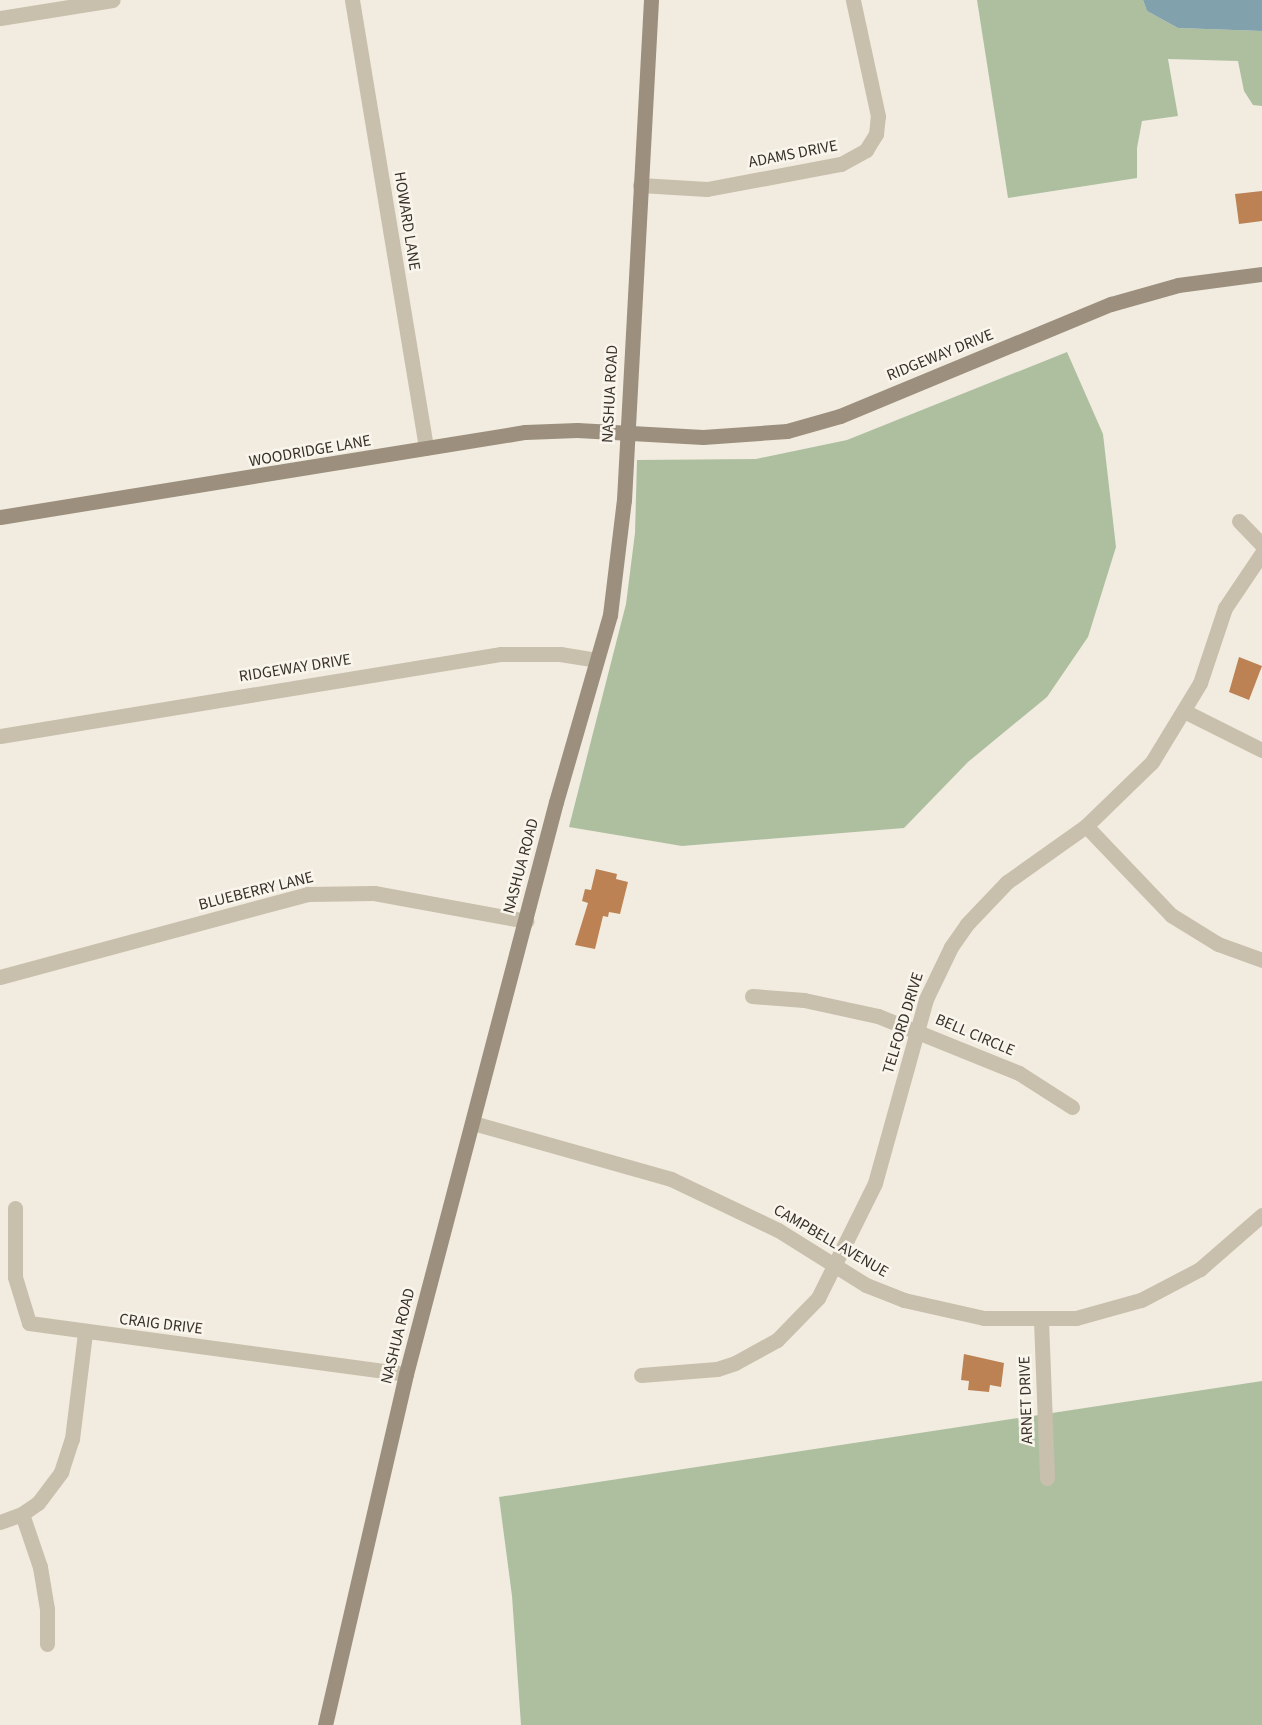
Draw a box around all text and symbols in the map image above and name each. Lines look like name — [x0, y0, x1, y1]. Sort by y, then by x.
street label: ADAMS DRIVE — [747, 136, 839, 172]
street label: HOWARD LANE — [390, 170, 424, 272]
street label: RIDGEWAY DRIVE — [884, 325, 996, 385]
street label: NASHUA ROAD — [598, 345, 622, 443]
street label: WOODRIDGE LANE — [248, 431, 372, 471]
street label: RIDGEWAY DRIVE — [238, 650, 352, 686]
street label: NASHUA ROAD — [499, 816, 543, 916]
street label: BLUEBERRY LANE — [197, 867, 315, 915]
street label: TELFORD DRIVE — [878, 970, 928, 1076]
street label: BELL CIRCLE — [932, 1010, 1018, 1060]
street label: CAMPBELL AVENUE — [770, 1200, 892, 1282]
street label: NASHUA ROAD — [377, 1286, 419, 1386]
street label: CRAIG DRIVE — [118, 1309, 204, 1339]
street label: ARNET DRIVE — [1015, 1356, 1037, 1444]

